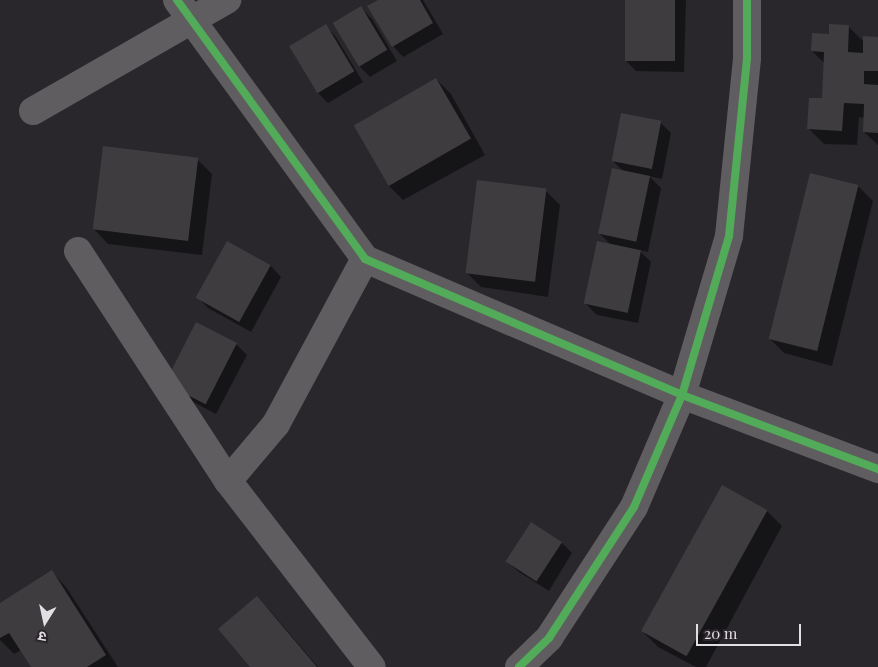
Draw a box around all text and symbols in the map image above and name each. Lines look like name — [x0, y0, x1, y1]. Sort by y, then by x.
north arrow — [20, 597, 70, 647]
scale bar — [698, 614, 803, 646]
text: 20 m — [704, 623, 737, 643]
text: उ — [37, 627, 48, 647]

